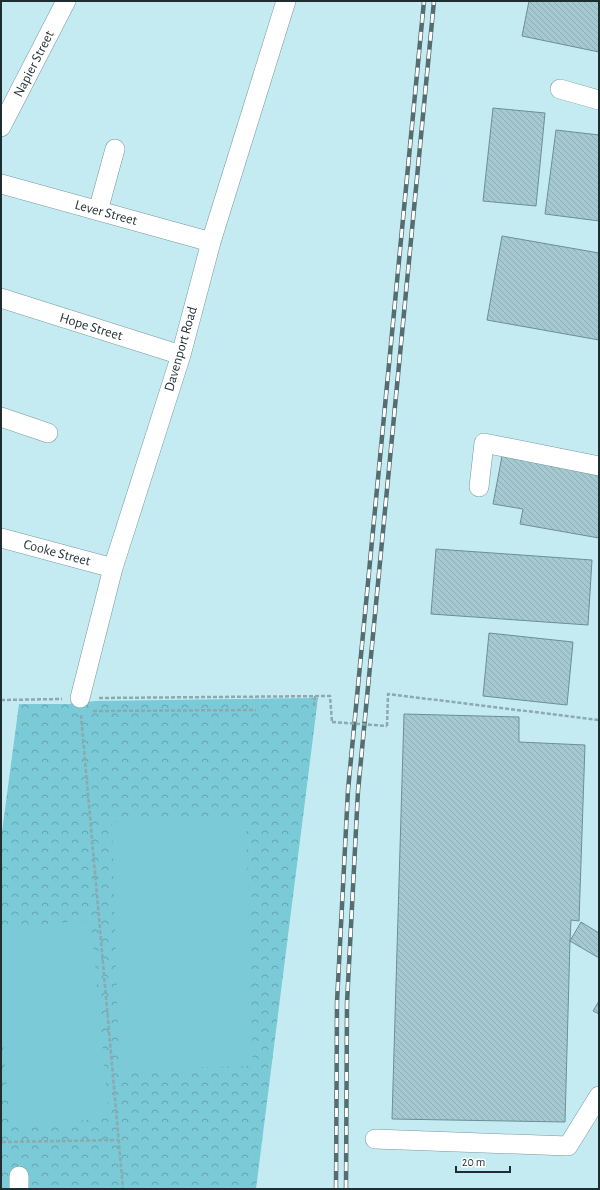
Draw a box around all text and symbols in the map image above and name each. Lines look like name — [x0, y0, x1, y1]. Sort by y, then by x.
street label: Napier Street — [11, 28, 57, 99]
street label: Lever Street — [73, 198, 139, 228]
street label: Davenport Road — [162, 305, 200, 393]
street label: Hope Street — [58, 311, 125, 343]
street label: Cooke Street — [22, 537, 92, 569]
scale bar — [456, 1148, 510, 1174]
text: 20 m — [462, 1156, 485, 1168]

